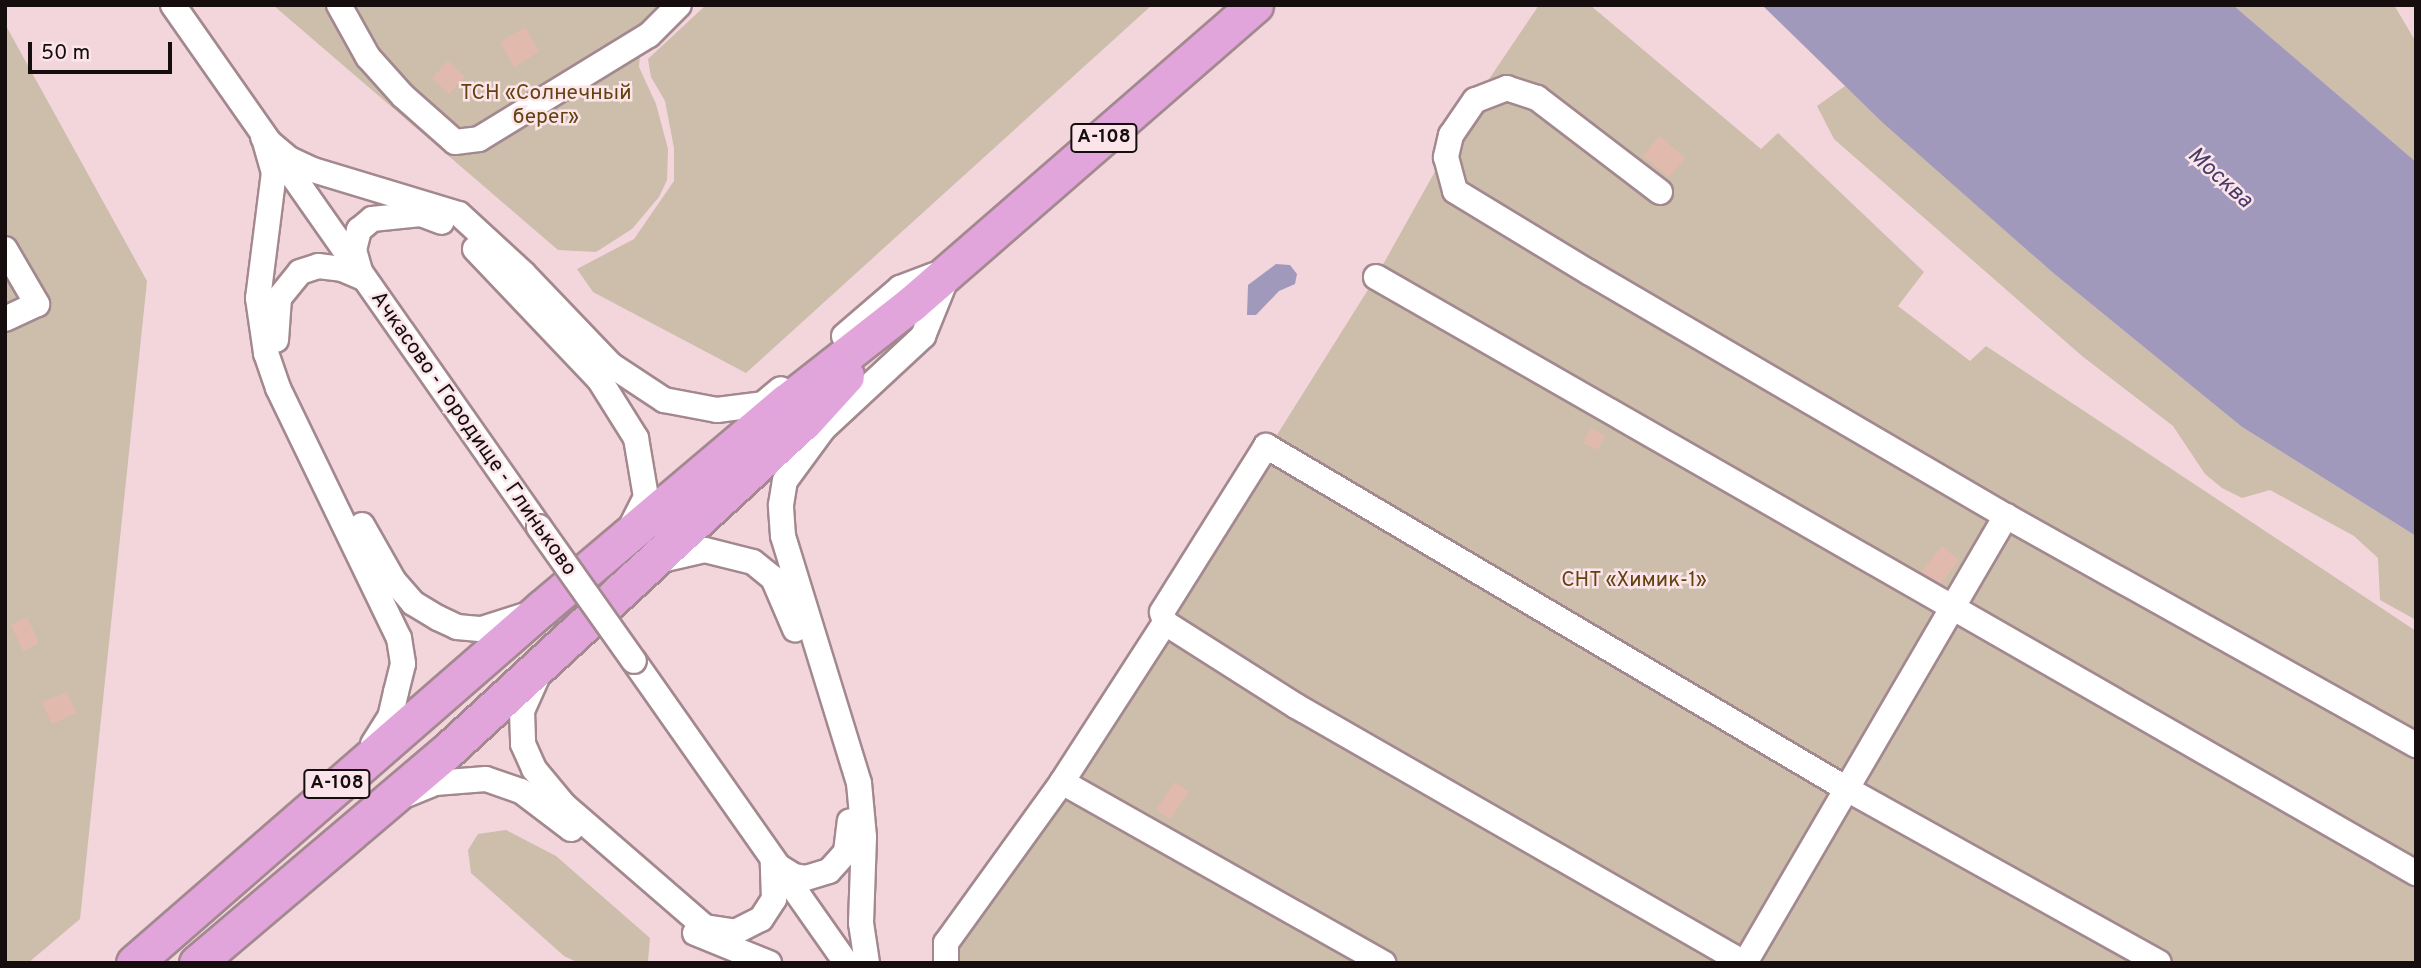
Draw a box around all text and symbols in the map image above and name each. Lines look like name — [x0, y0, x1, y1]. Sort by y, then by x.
scale bar — [32, 28, 175, 72]
text: 50 m — [41, 40, 90, 67]
park label: ТСН «Солнечный берег» — [460, 81, 632, 131]
road number: А-108 — [1069, 122, 1139, 154]
water label: Москва — [2181, 143, 2257, 215]
street label: Ачкасово - Городище - Глиньково — [365, 287, 581, 581]
park label: СНТ «Химик-1» — [1561, 568, 1707, 594]
road number: А-108 — [302, 768, 372, 800]

